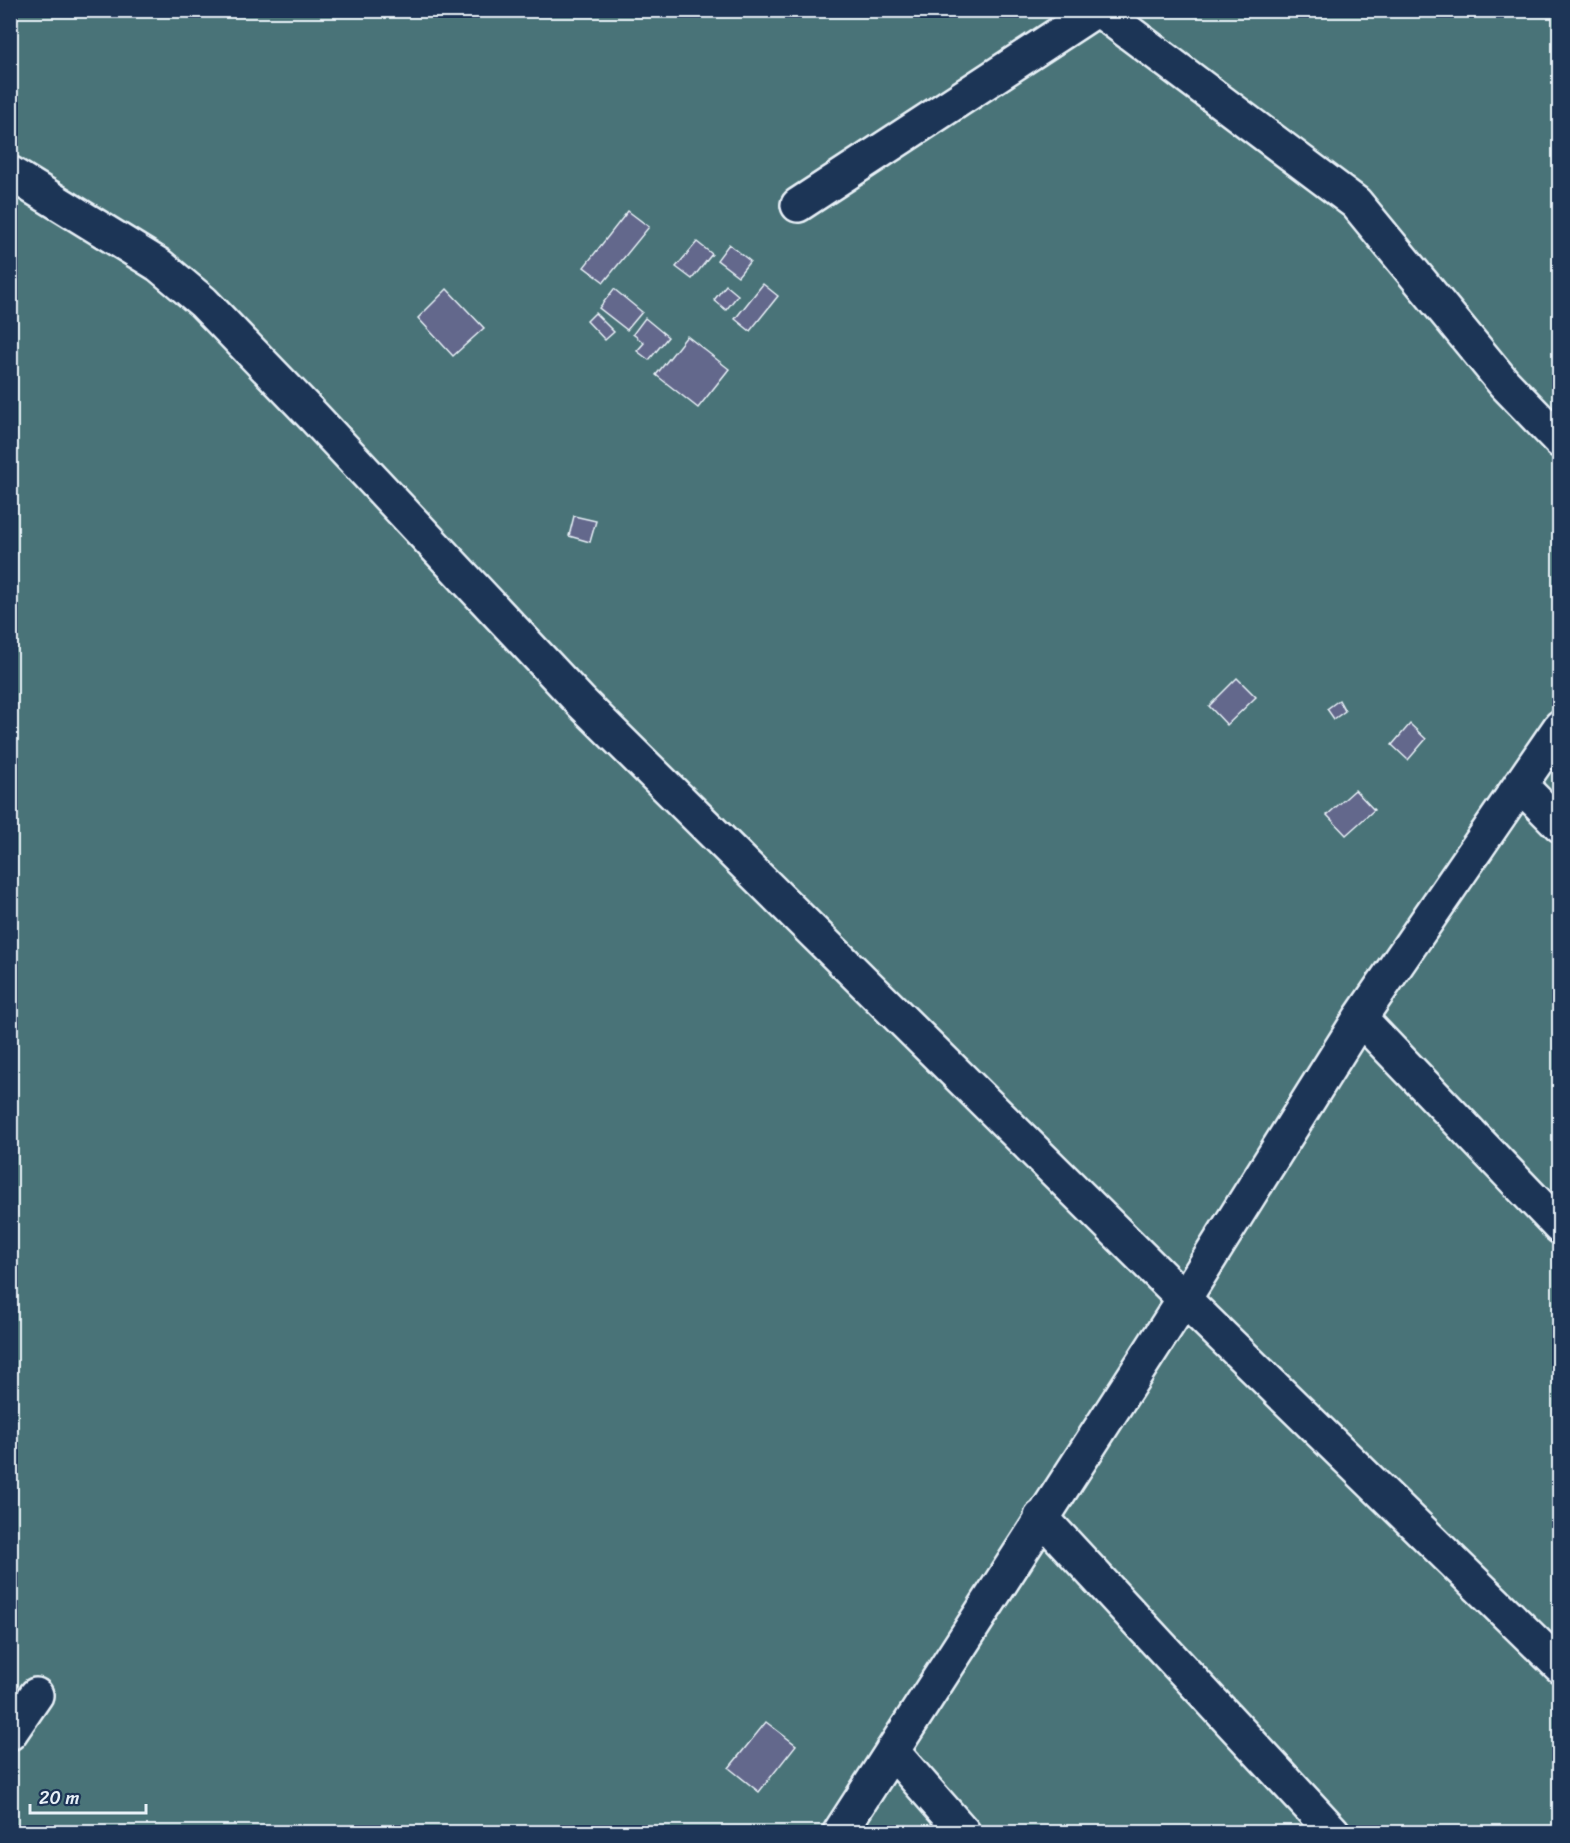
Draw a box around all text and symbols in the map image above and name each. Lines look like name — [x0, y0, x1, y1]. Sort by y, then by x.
scale bar — [30, 1777, 146, 1815]
text: 20 m — [39, 1782, 79, 1814]

